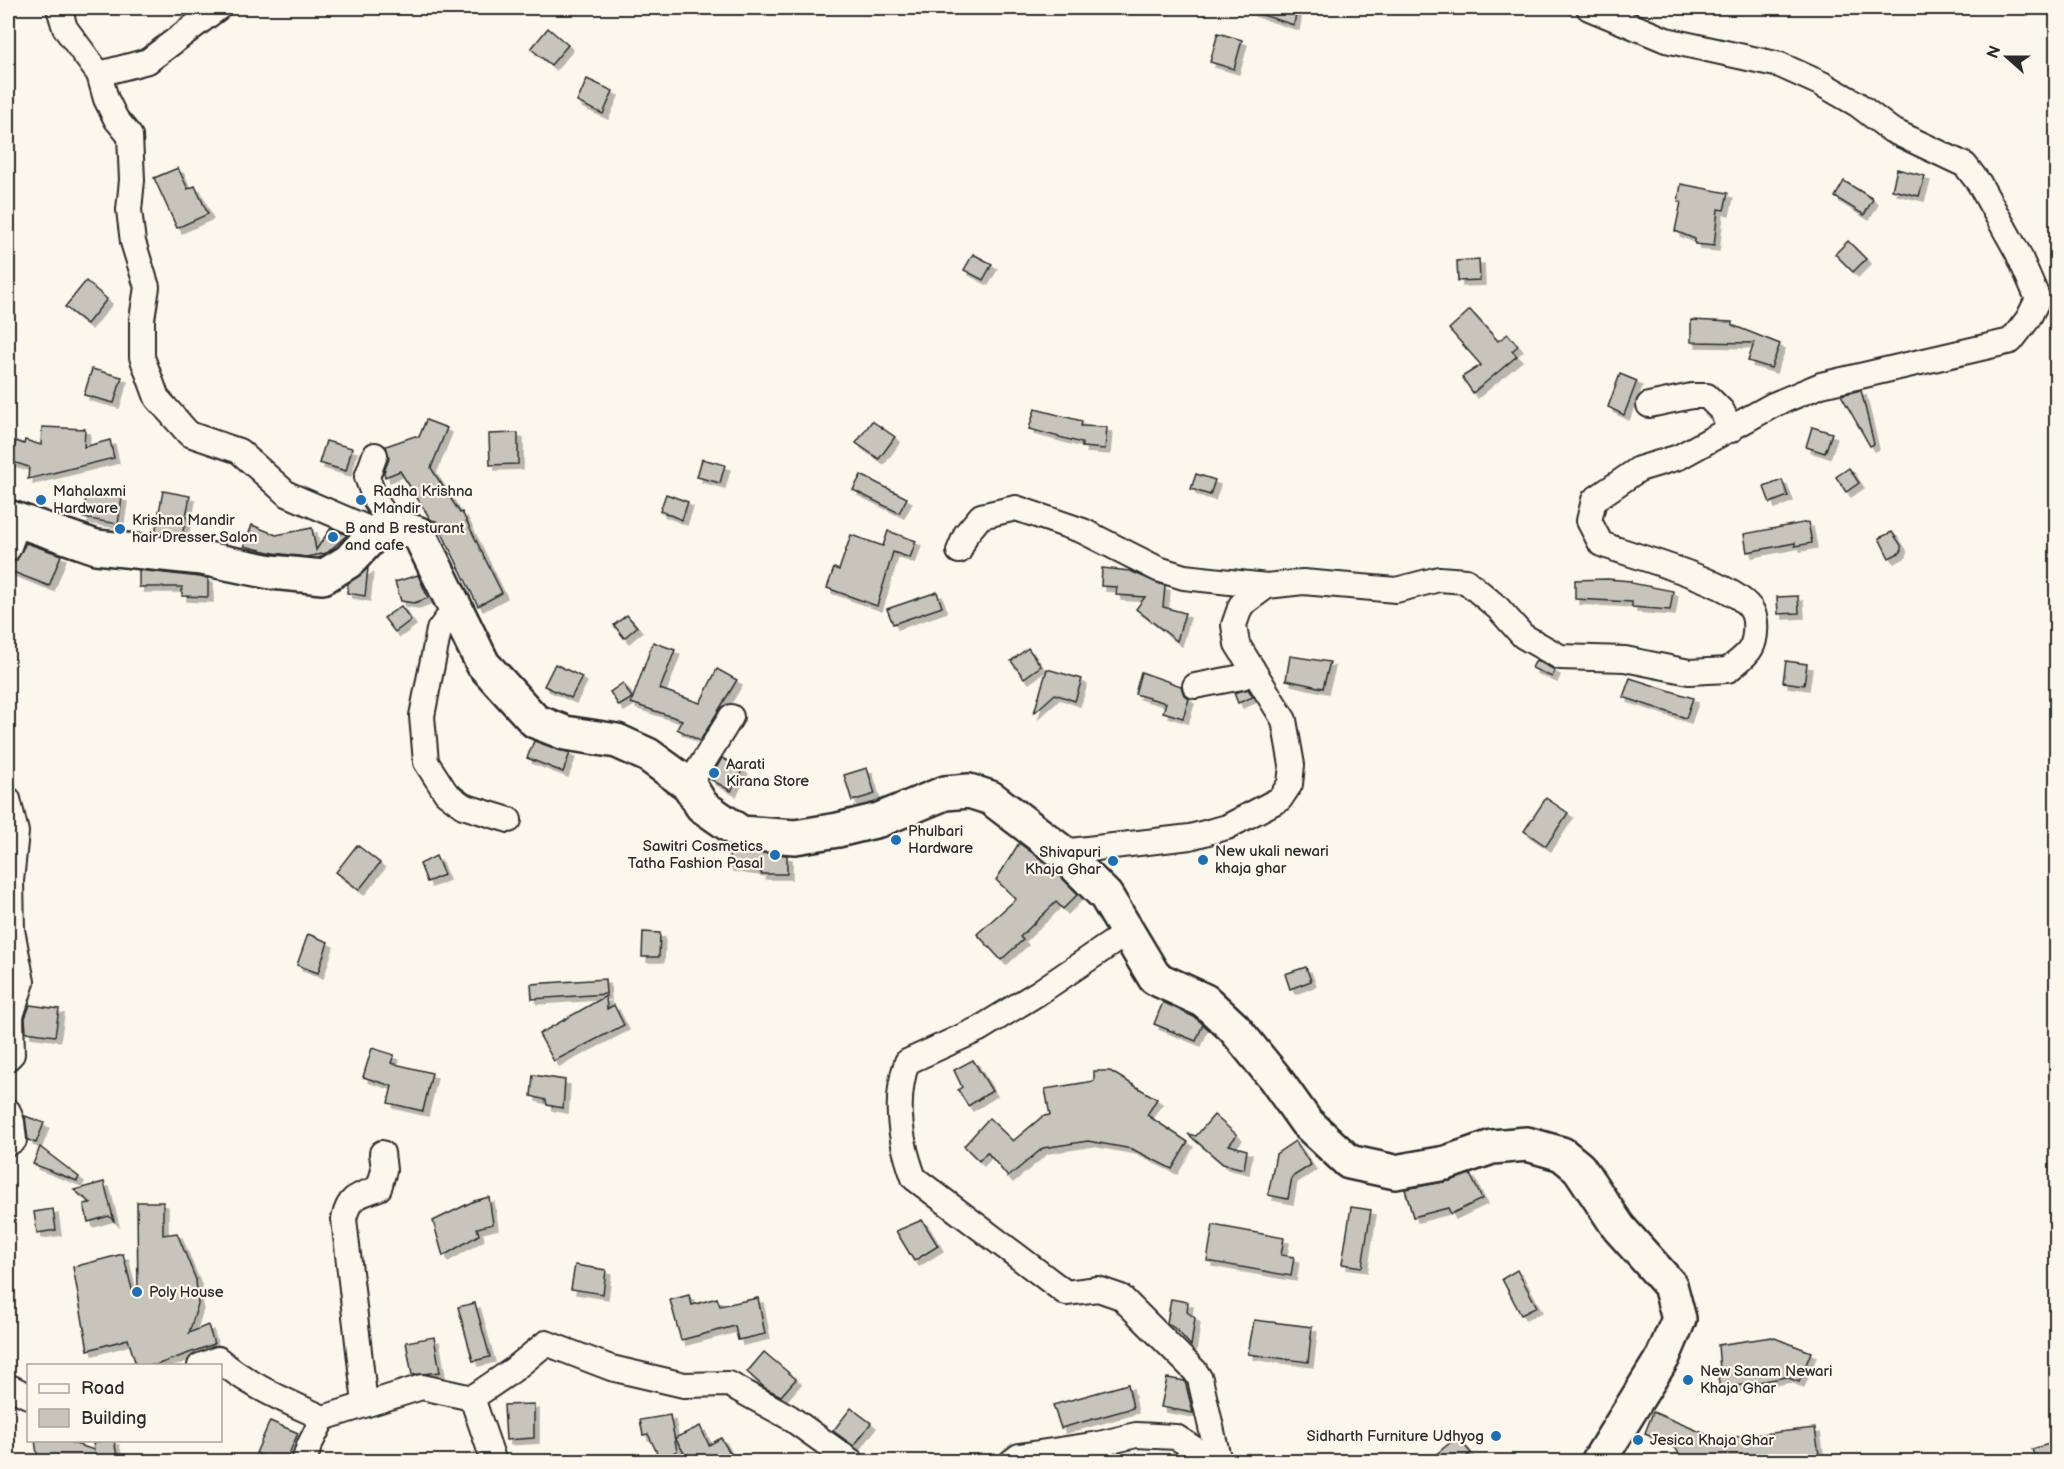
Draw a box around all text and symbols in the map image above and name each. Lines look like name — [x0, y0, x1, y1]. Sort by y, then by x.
north arrow — [1977, 27, 2037, 87]
text: N — [1983, 43, 2005, 61]
place label: Mahalaxmi Hardware — [53, 482, 126, 518]
place label: Radha Krishna Mandir — [373, 482, 473, 518]
marker: Mahalaxmi Hardware — [34, 493, 48, 507]
marker: Radha Krishna Mandir — [354, 493, 368, 507]
place label: Krishna Mandir hair Dresser Salon — [132, 511, 257, 547]
place label: B and B resturant and cafe — [345, 519, 465, 555]
marker: Krishna Mandir hair Dresser Salon — [113, 522, 127, 536]
marker: B and B resturant and cafe — [326, 530, 340, 544]
place label: Aarati Kirana Store — [726, 755, 809, 791]
marker: Aarati Kirana Store — [707, 766, 721, 780]
place label: Phulbari Hardware — [908, 822, 973, 858]
marker: Phulbari Hardware — [889, 833, 903, 847]
place label: Sawitri Cosmetics Tatha Fashion Pasal — [628, 837, 764, 873]
place label: New ukali newari khaja ghar — [1215, 842, 1329, 878]
place label: Shivapuri Khaja Ghar — [1025, 843, 1102, 879]
marker: Sawitri Cosmetics Tatha Fashion Pasal — [768, 848, 782, 862]
marker: New ukali newari khaja ghar — [1196, 853, 1210, 867]
marker: Shivapuri Khaja Ghar — [1106, 854, 1120, 868]
place label: Poly House — [149, 1283, 224, 1302]
marker: Poly House — [130, 1285, 144, 1299]
place label: New Sanam Newari Khaja Ghar — [1700, 1362, 1833, 1398]
legend — [27, 1364, 222, 1442]
marker: New Sanam Newari Khaja Ghar — [1681, 1373, 1695, 1387]
text: Road — [81, 1378, 125, 1399]
text: Building — [81, 1408, 147, 1429]
place label: Sidharth Furniture Udhyog — [1307, 1427, 1484, 1446]
marker: Sidharth Furniture Udhyog — [1489, 1429, 1503, 1443]
place label: Jesica Khaja Ghar — [1650, 1431, 1774, 1450]
marker: Jesica Khaja Ghar — [1631, 1433, 1645, 1447]

